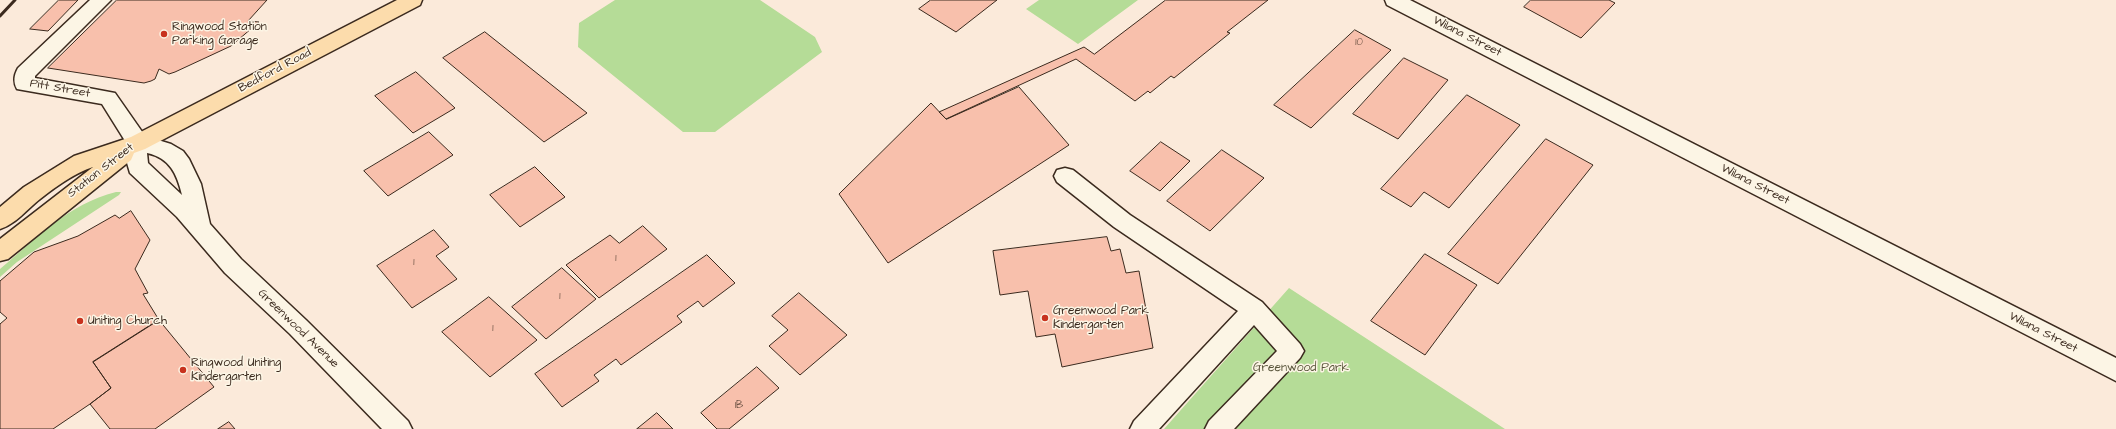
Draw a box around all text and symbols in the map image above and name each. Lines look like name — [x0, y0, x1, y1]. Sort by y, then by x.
street label: Wilana Street — [1430, 14, 1504, 60]
place label: Ringwood Station Parking Garage — [172, 20, 267, 48]
marker: Ringwood Station Parking Garage — [159, 29, 169, 39]
house number: 10 — [1355, 37, 1363, 49]
street label: Bedford Road — [236, 46, 314, 96]
street label: Pitt Street — [29, 77, 91, 101]
street label: Station Street — [65, 141, 137, 201]
street label: Wilana Street — [1718, 162, 1792, 208]
house number: 1 — [615, 253, 617, 265]
house number: 1 — [413, 257, 415, 269]
street label: Greenwood Avenue — [254, 287, 342, 371]
house number: 1 — [559, 291, 561, 303]
place label: Greenwood Park Kindergarten — [1053, 304, 1149, 332]
street label: Wilana Street — [2006, 310, 2080, 356]
marker: Greenwood Park Kindergarten — [1040, 313, 1050, 323]
place label: Uniting Church — [88, 314, 167, 328]
marker: Uniting Church — [75, 316, 85, 326]
house number: 1 — [492, 323, 494, 335]
place label: Ringwood Uniting Kindergarten — [191, 356, 281, 384]
park label: Greenwood Park — [1253, 361, 1349, 375]
marker: Ringwood Uniting Kindergarten — [178, 365, 188, 375]
house number: 1B — [735, 400, 743, 412]

